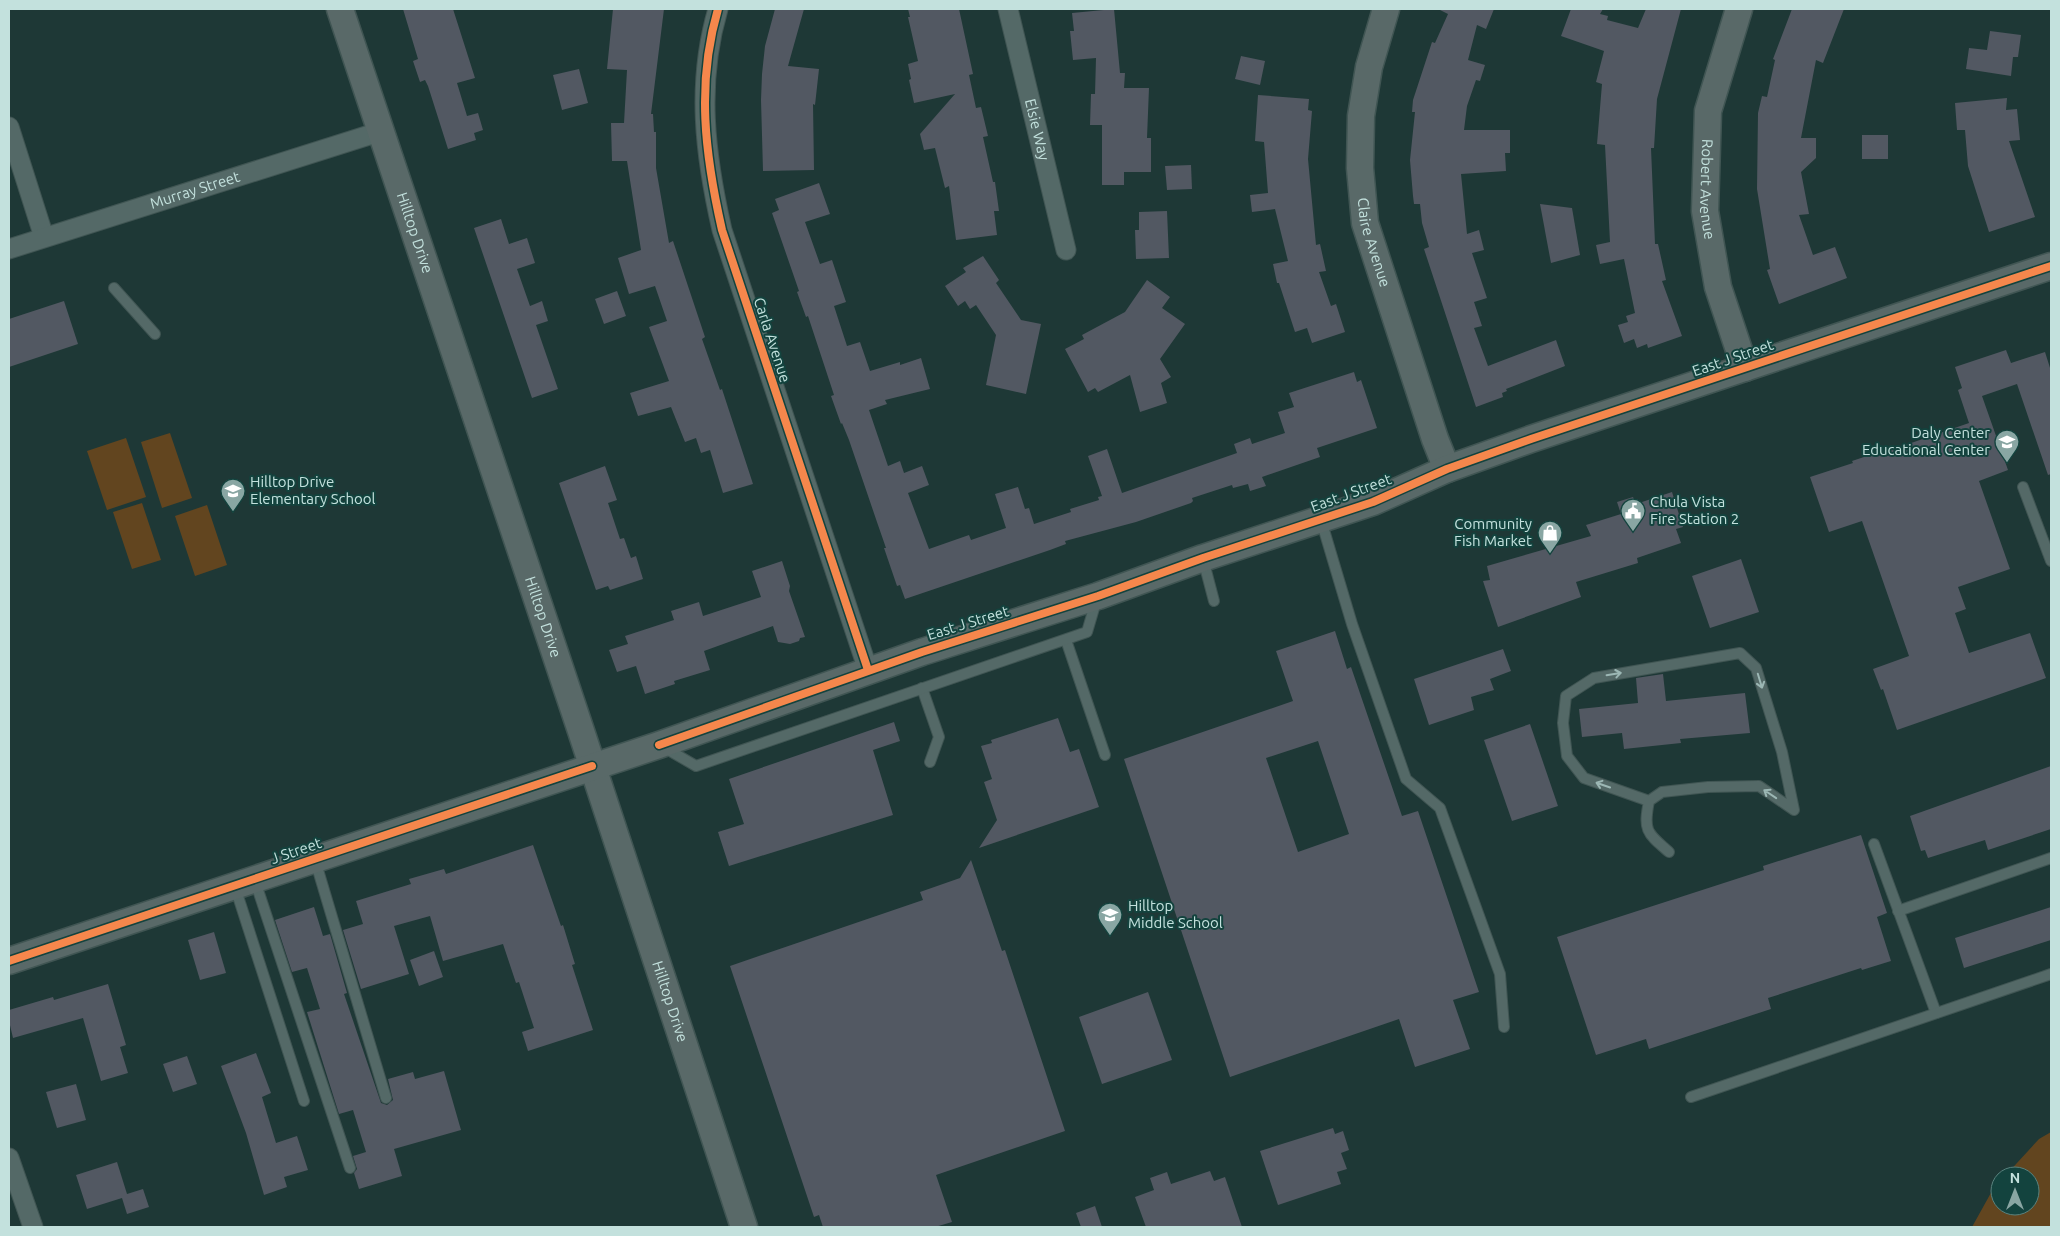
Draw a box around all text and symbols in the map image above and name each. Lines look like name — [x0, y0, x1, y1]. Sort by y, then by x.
street label: Elsie Way — [1022, 97, 1053, 162]
street label: Robert Avenue — [1697, 139, 1719, 241]
street label: Murray Street — [148, 168, 242, 212]
street label: Hilltop Drive — [394, 190, 437, 275]
street label: Claire Avenue — [1355, 197, 1394, 289]
street label: Carla Avenue — [751, 295, 794, 384]
street label: East J Street — [1690, 336, 1776, 379]
place label: Daly Center Educational Center — [1862, 424, 1990, 458]
school or university icon: Daly Center Educational Center — [1994, 429, 2020, 463]
street label: East J Street — [1308, 470, 1394, 515]
place label: Hilltop Drive Elementary School — [250, 473, 376, 507]
school or university icon: Hilltop Drive Elementary School — [220, 478, 246, 512]
place label: Chula Vista Fire Station 2 — [1650, 493, 1739, 527]
public building icon: Chula Vista Fire Station 2 — [1620, 498, 1646, 532]
place label: Community Fish Market — [1454, 515, 1532, 549]
shop icon: Community Fish Market — [1537, 520, 1563, 554]
street label: Hilltop Drive — [522, 574, 565, 660]
street label: East J Street — [925, 602, 1011, 643]
one-way arrow — [1606, 669, 1622, 679]
one-way arrow — [1756, 672, 1766, 688]
one-way arrow — [1596, 780, 1611, 789]
one-way arrow — [1763, 789, 1777, 799]
street label: J Street — [268, 834, 324, 867]
place label: Hilltop Middle School — [1128, 897, 1223, 931]
school or university icon: Hilltop Middle School — [1097, 902, 1123, 936]
street label: Hilltop Drive — [649, 959, 692, 1044]
north arrow — [1990, 1166, 2040, 1216]
text: N — [2010, 1170, 2020, 1186]

